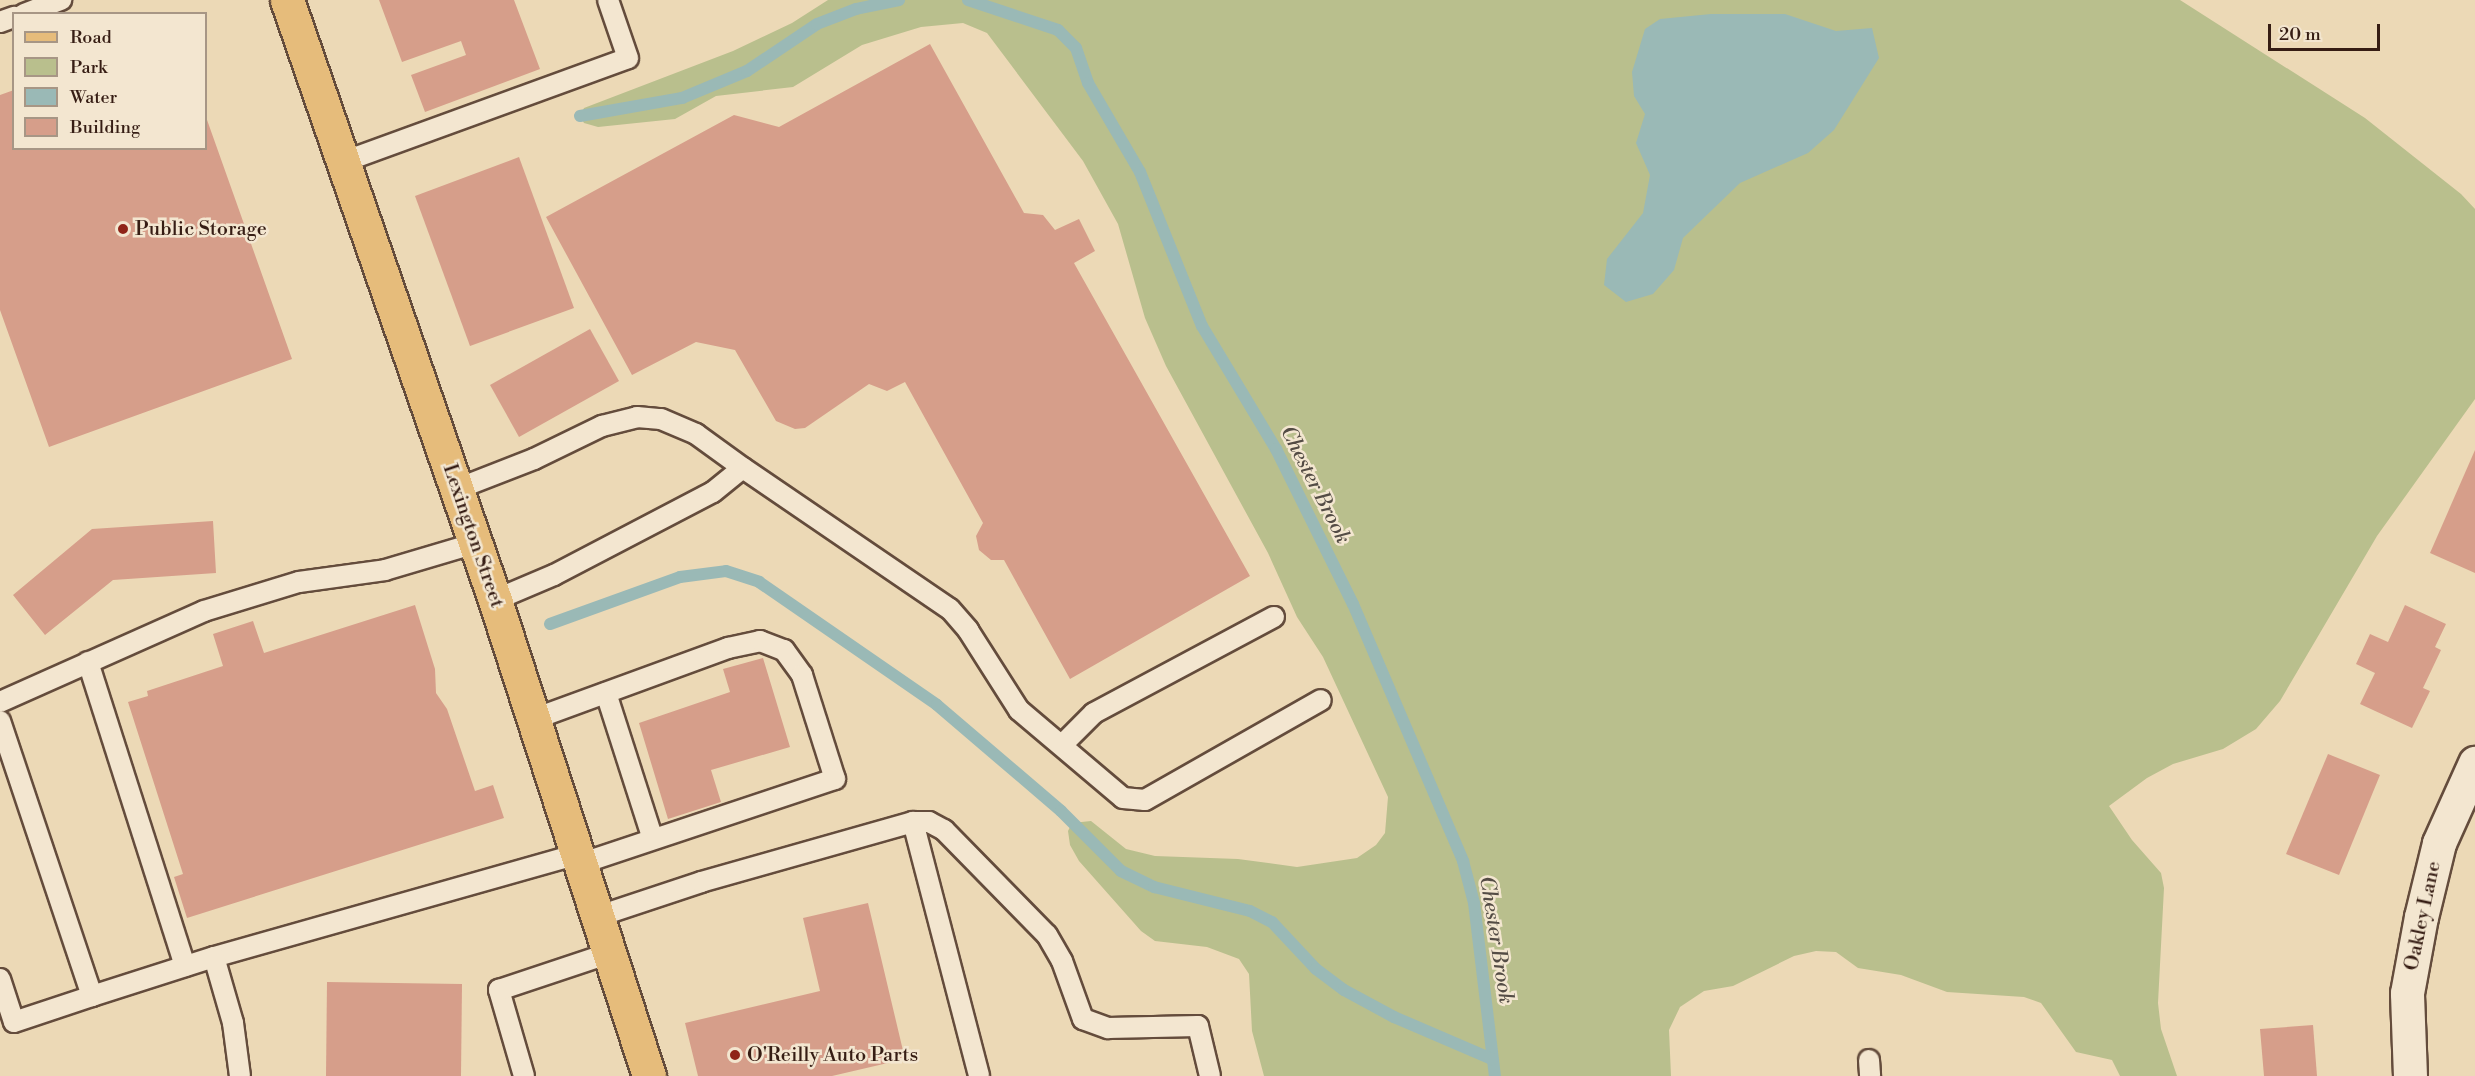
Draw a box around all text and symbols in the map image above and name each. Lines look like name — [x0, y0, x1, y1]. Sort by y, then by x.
legend — [12, 12, 207, 150]
scale bar — [2271, 12, 2384, 50]
text: 20 m — [2279, 23, 2321, 46]
text: Road — [70, 26, 112, 49]
text: Park — [70, 56, 107, 79]
text: Water — [70, 86, 117, 109]
text: Building — [70, 116, 140, 139]
place label: Public Storage — [135, 217, 267, 241]
marker: Public Storage — [116, 222, 130, 236]
water label: Chester Brook — [1274, 422, 1356, 548]
street label: Lexington Street — [437, 461, 509, 611]
street label: Oakley Lane — [2400, 859, 2446, 973]
water label: Chester Brook — [1473, 874, 1519, 1006]
place label: O'Reilly Auto Parts — [747, 1043, 918, 1067]
marker: O'Reilly Auto Parts — [728, 1048, 742, 1062]

